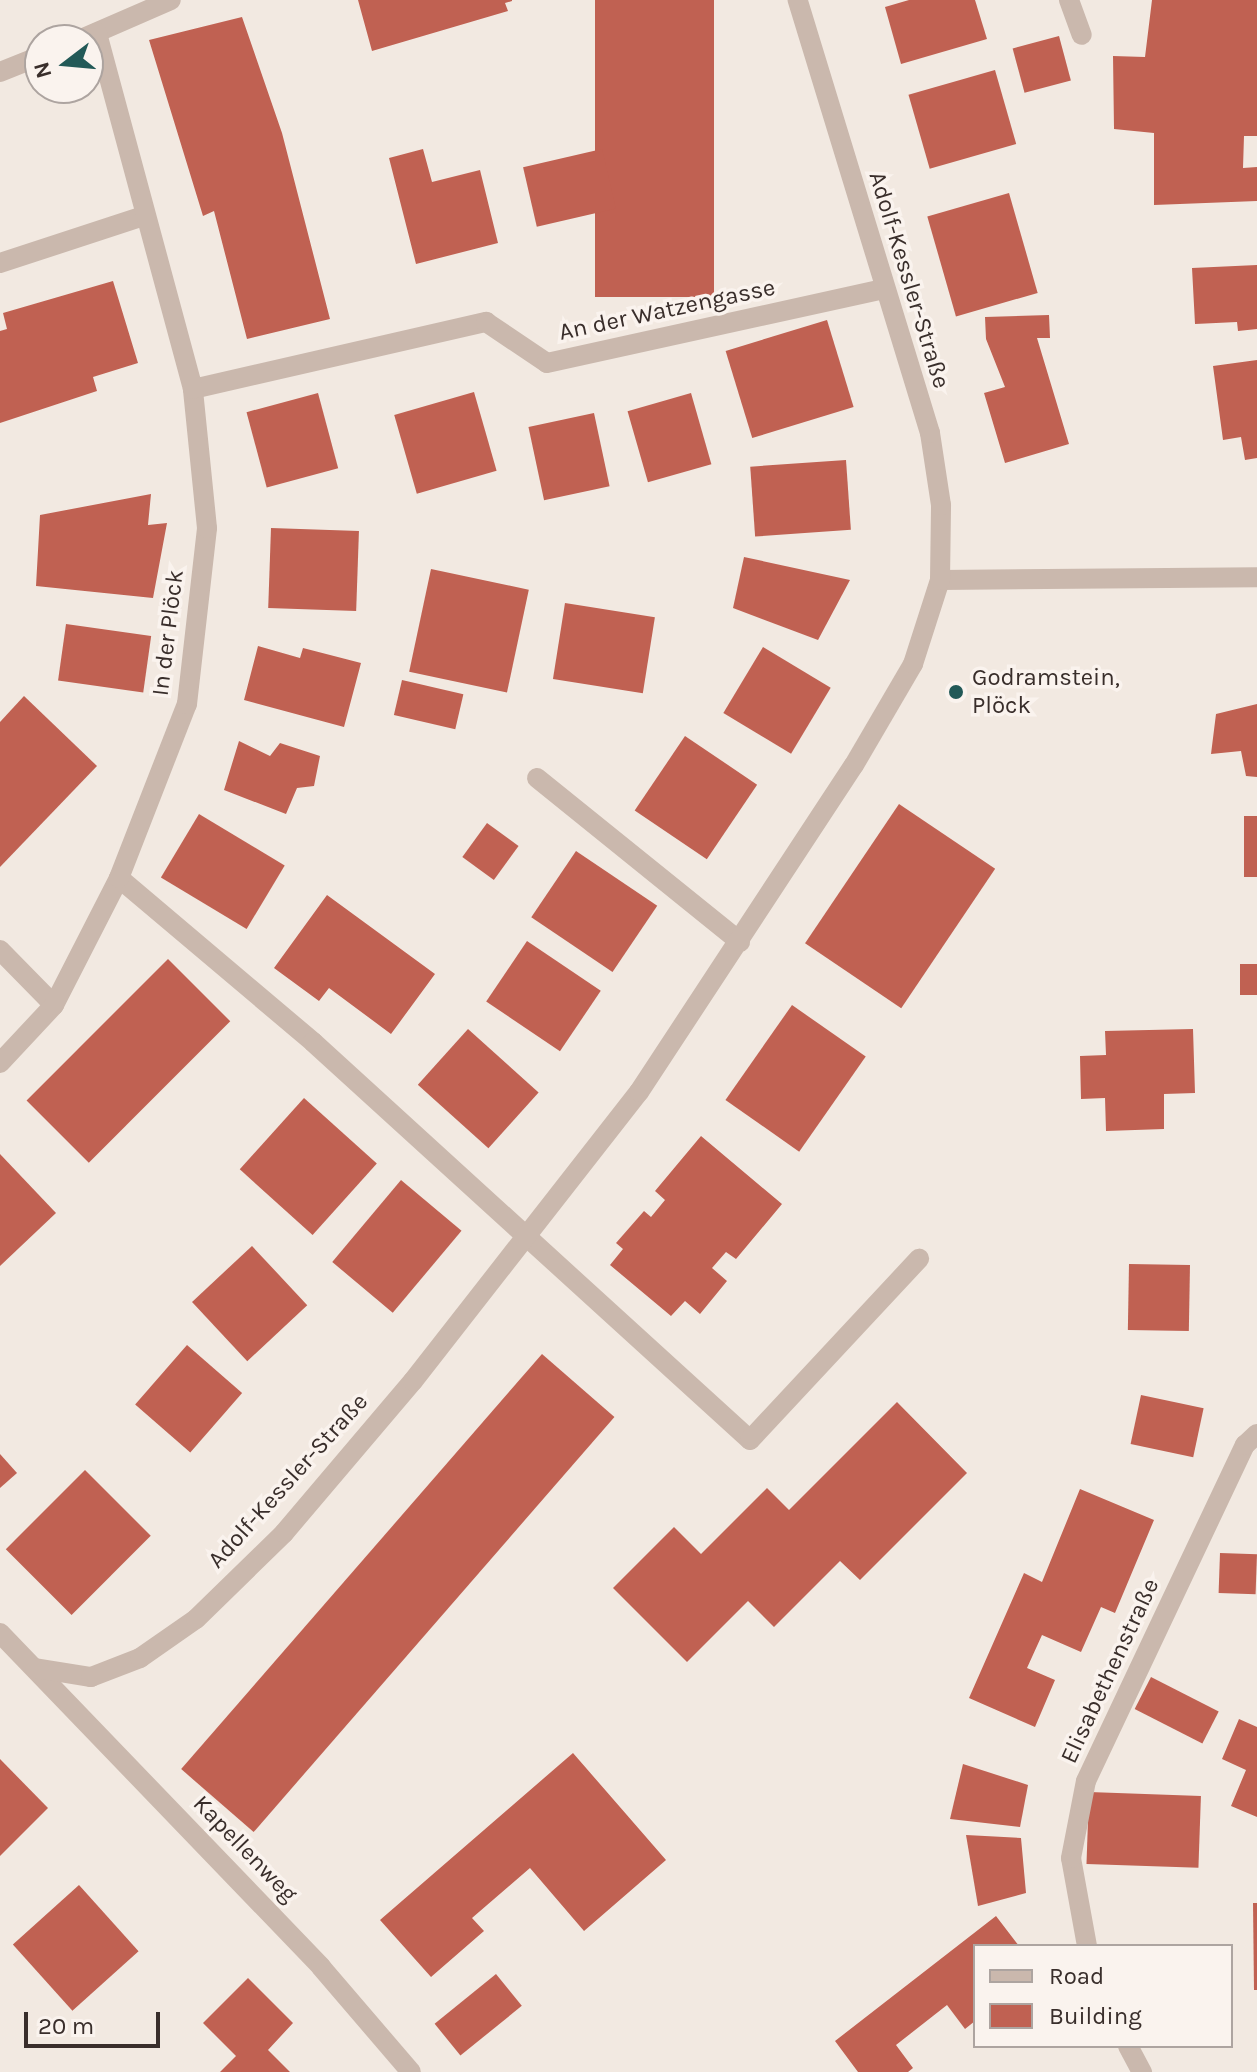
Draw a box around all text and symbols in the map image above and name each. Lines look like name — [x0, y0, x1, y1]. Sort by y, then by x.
north arrow — [24, 24, 104, 104]
text: N — [28, 59, 58, 81]
street label: Adolf-Kessler-Straße — [862, 168, 956, 392]
street label: An der Watzengasse — [556, 273, 778, 347]
street label: In der Plöck — [146, 568, 190, 698]
place label: Godramstein, Plöck — [972, 664, 1120, 720]
marker: Godramstein, Plöck — [947, 683, 965, 701]
street label: Adolf-Kessler-Straße — [202, 1388, 374, 1574]
street label: Elisabethenstraße — [1055, 1574, 1165, 1768]
street label: Kapellenweg — [187, 1789, 303, 1909]
legend — [973, 1944, 1233, 2048]
text: Road — [1049, 1962, 1104, 1990]
scale bar — [28, 1996, 164, 2046]
text: Building — [1049, 2002, 1142, 2030]
text: 20 m — [38, 2012, 94, 2040]

